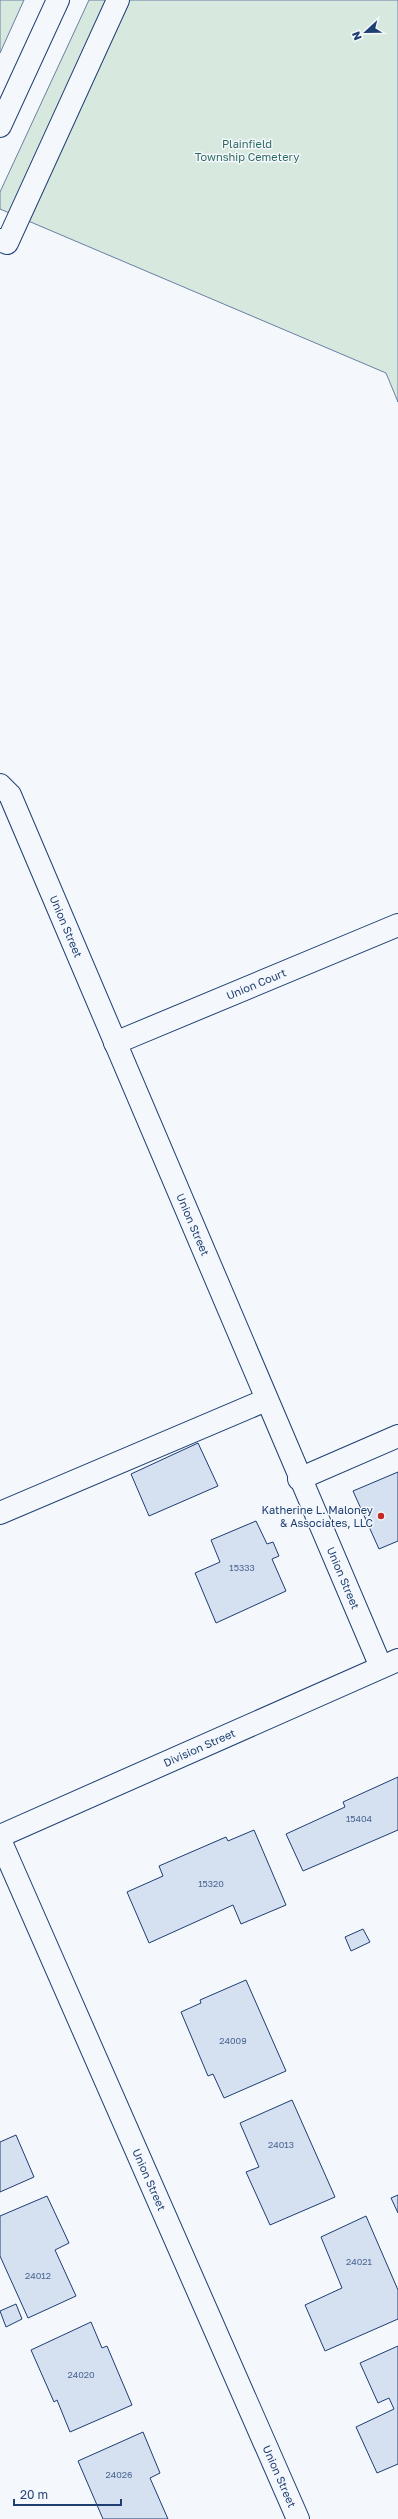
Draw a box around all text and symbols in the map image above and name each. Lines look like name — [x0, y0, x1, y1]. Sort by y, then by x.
north arrow — [346, 12, 386, 52]
text: N — [349, 30, 364, 42]
park label: Plainfield Township Cemetery — [195, 137, 299, 163]
street label: Union Street — [47, 893, 85, 959]
street label: Union Court — [224, 965, 288, 1002]
street label: Union Street — [174, 1191, 212, 1258]
place label: Katherine L. Maloney & Associates, LLC — [261, 1503, 373, 1529]
marker: Katherine L. Maloney & Associates, LLC — [376, 1511, 386, 1521]
street label: Union Street — [325, 1545, 363, 1611]
house number: 15333 — [229, 1562, 255, 1573]
street label: Division Street — [161, 1726, 237, 1769]
house number: 15404 — [346, 1813, 373, 1824]
house number: 15320 — [198, 1878, 224, 1889]
house number: 24009 — [219, 2035, 247, 2046]
house number: 24013 — [268, 2139, 294, 2150]
street label: Union Street — [130, 2146, 169, 2213]
house number: 24021 — [346, 2256, 373, 2267]
house number: 24012 — [25, 2270, 51, 2281]
house number: 24020 — [67, 2369, 95, 2380]
street label: Union Street — [260, 2443, 299, 2509]
house number: 24026 — [106, 2469, 132, 2480]
scale bar — [14, 2481, 121, 2507]
text: 20 m — [20, 2487, 48, 2502]

